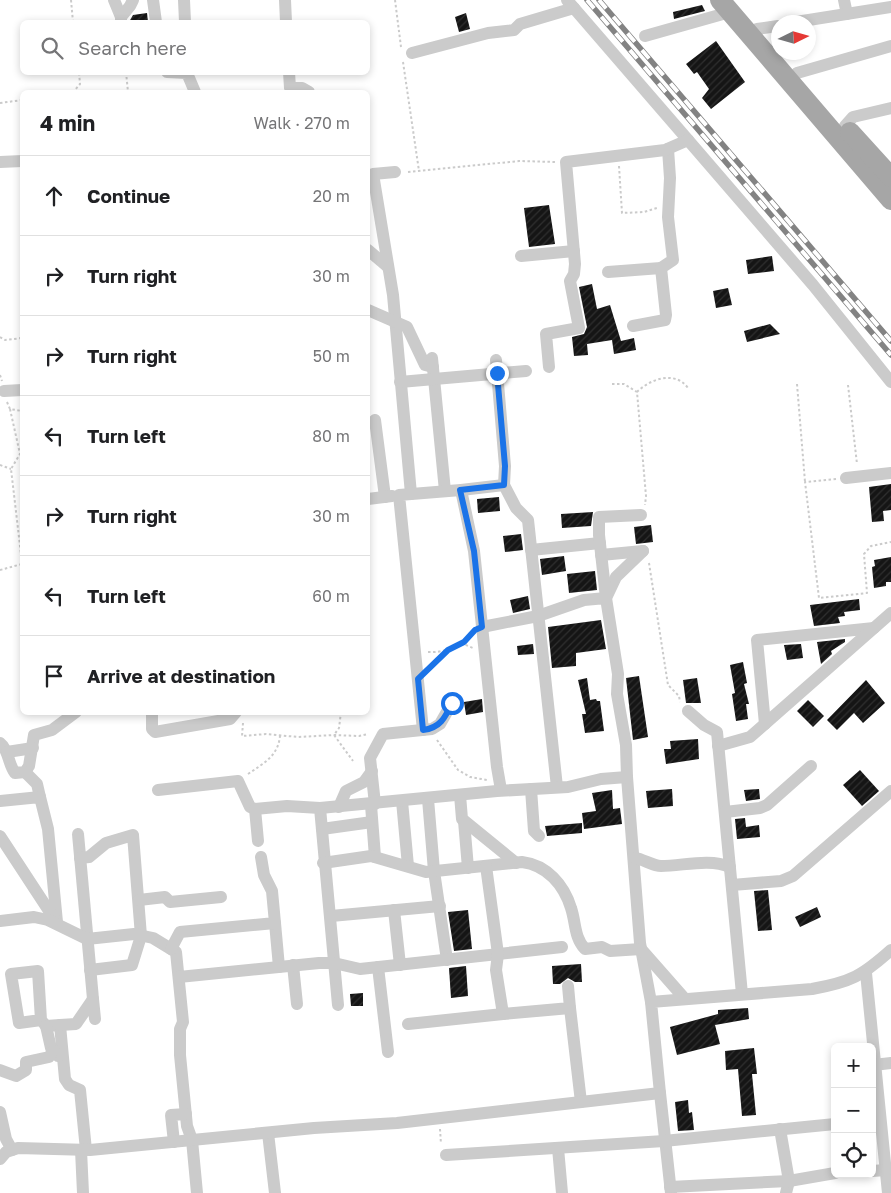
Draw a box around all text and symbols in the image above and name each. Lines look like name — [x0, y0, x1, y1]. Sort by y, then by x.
north arrow — [771, 15, 816, 60]
search box — [20, 20, 370, 75]
icon: search — [38, 34, 66, 62]
text: Search here — [78, 36, 187, 59]
text: 4 min — [40, 110, 95, 136]
text: Walk · 270 m — [253, 113, 350, 133]
icon: ahead — [40, 182, 68, 210]
text: Continue — [87, 184, 170, 207]
text: 20 m — [313, 186, 350, 206]
icon: right — [40, 262, 68, 290]
text: Turn right — [87, 264, 177, 287]
text: 30 m — [313, 266, 350, 286]
icon: right — [40, 342, 68, 370]
text: Turn right — [87, 344, 177, 367]
text: 50 m — [313, 346, 350, 366]
route end — [486, 362, 509, 385]
icon: left — [40, 422, 68, 450]
text: Turn left — [87, 424, 166, 447]
text: 80 m — [312, 426, 350, 446]
icon: right — [40, 502, 68, 530]
text: Turn right — [87, 504, 177, 527]
text: 30 m — [313, 506, 350, 526]
icon: left — [40, 582, 68, 610]
text: Turn left — [87, 584, 166, 607]
text: 60 m — [312, 586, 350, 606]
icon: arrive — [40, 662, 68, 690]
text: Arrive at destination — [87, 664, 275, 687]
route start — [441, 692, 464, 715]
map controls — [831, 1043, 876, 1178]
button: + — [831, 1043, 876, 1088]
button: − — [831, 1088, 876, 1133]
button: locate — [831, 1133, 876, 1178]

